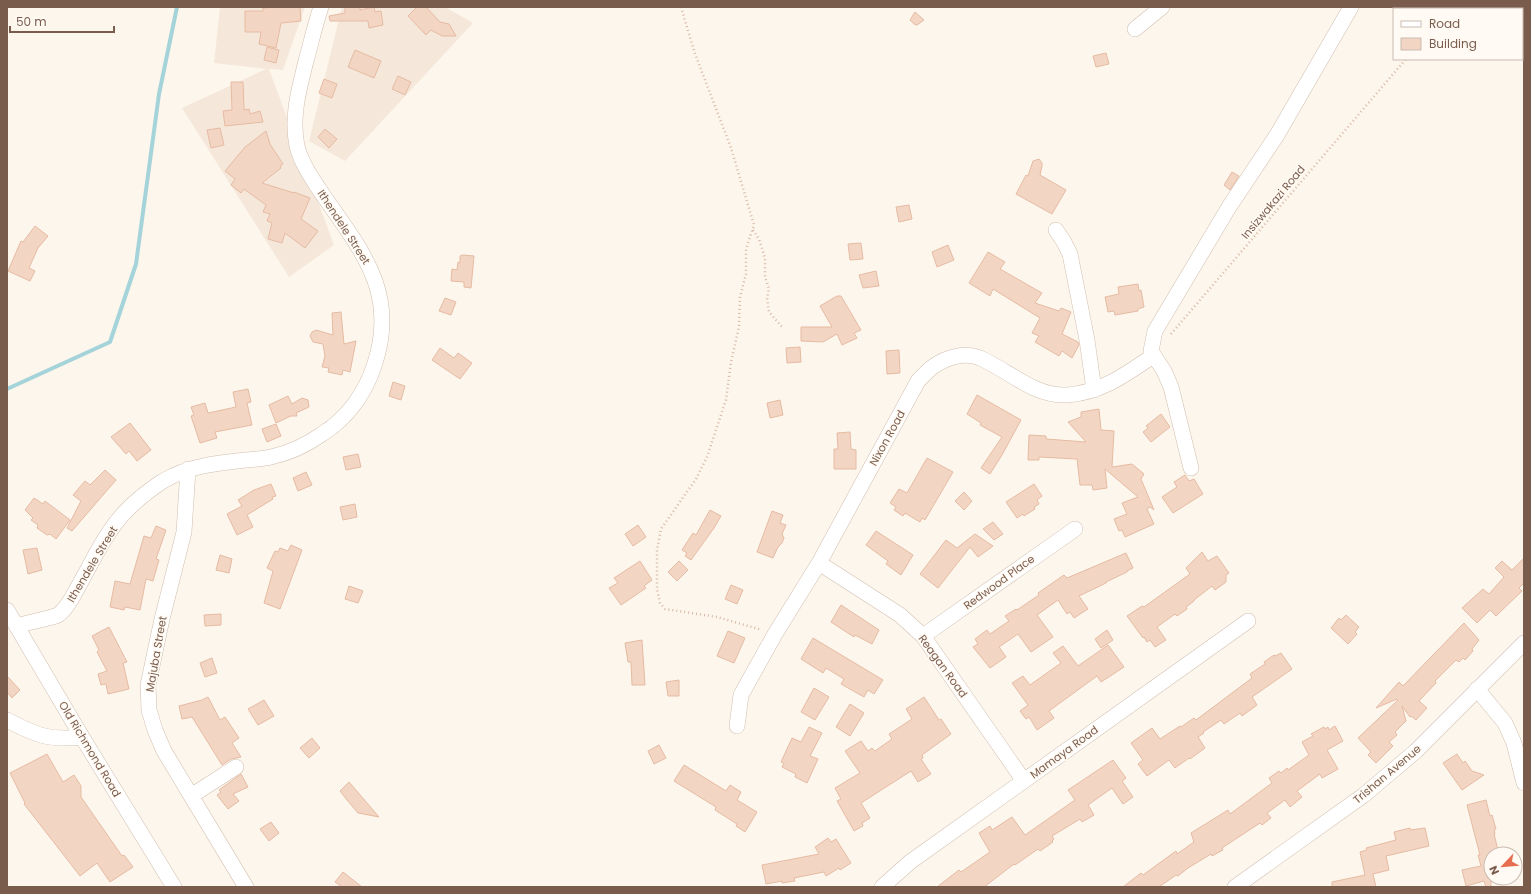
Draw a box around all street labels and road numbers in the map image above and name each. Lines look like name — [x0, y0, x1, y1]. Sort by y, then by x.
street label: Insizwakazi Road — [1237, 162, 1309, 242]
street label: Ithendele Street — [314, 186, 374, 268]
street label: Nixon Road — [865, 407, 909, 469]
street label: Ithendele Street — [63, 523, 121, 605]
street label: Redwood Place — [960, 551, 1038, 613]
street label: Majuba Street — [141, 615, 171, 693]
street label: Reagan Road — [915, 631, 971, 701]
street label: Old Richmond Road — [55, 698, 125, 800]
street label: Mamaya Road — [1027, 722, 1101, 782]
street label: Trishan Avenue — [1350, 741, 1425, 807]

